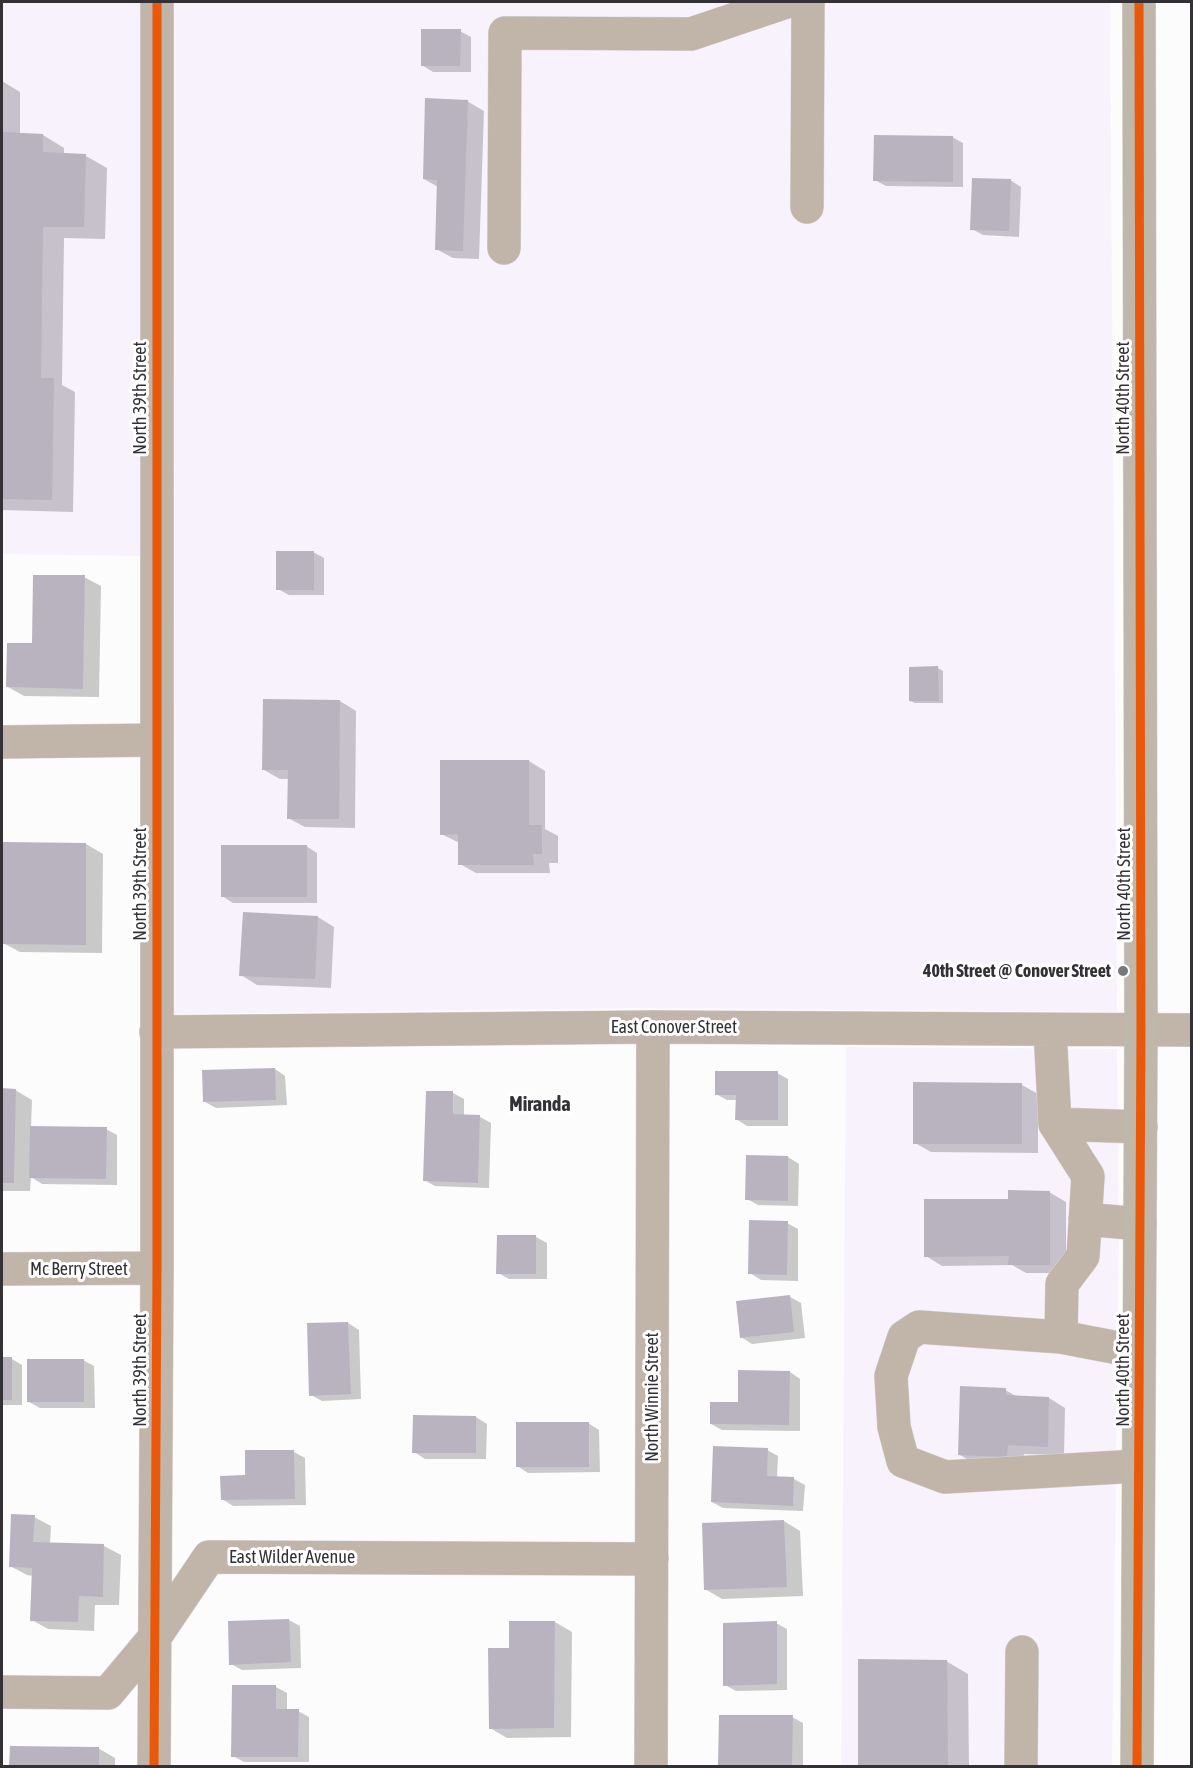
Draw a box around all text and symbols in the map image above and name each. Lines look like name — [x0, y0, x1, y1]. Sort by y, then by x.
street label: North 39th Street — [129, 341, 151, 455]
street label: North 40th Street — [1112, 341, 1134, 455]
street label: North 39th Street — [129, 827, 151, 941]
street label: North 40th Street — [1113, 827, 1135, 941]
place label: 40th Street @ Conover Street — [923, 960, 1111, 982]
marker: 40th Street @ Conover Street — [1116, 964, 1130, 978]
street label: East Conover Street — [611, 1016, 737, 1038]
district label: Miranda — [509, 1093, 571, 1117]
street label: Mc Berry Street — [30, 1258, 128, 1280]
street label: North 39th Street — [129, 1313, 151, 1427]
street label: North 40th Street — [1112, 1313, 1134, 1427]
street label: North Winnie Street — [641, 1332, 663, 1462]
street label: East Wilder Avenue — [229, 1546, 355, 1568]

